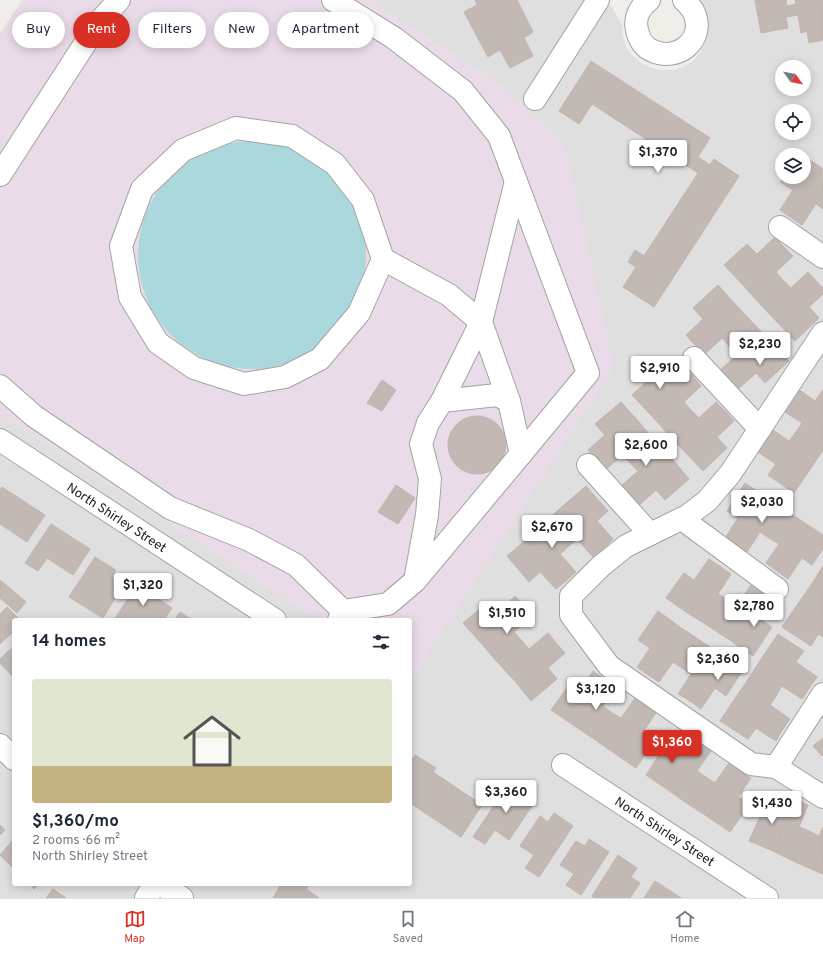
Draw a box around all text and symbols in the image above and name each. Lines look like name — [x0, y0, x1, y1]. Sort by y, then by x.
chip: Buy — [12, 12, 65, 48]
chip: Rent — [73, 12, 130, 48]
chip: Filters — [138, 12, 206, 48]
chip: New — [214, 12, 269, 48]
chip: Apartment — [277, 12, 374, 48]
north arrow — [775, 60, 811, 96]
map controls — [775, 60, 811, 184]
button: locate — [775, 104, 811, 140]
pin: $1,370 — [625, 140, 691, 174]
text: $1,370 — [638, 145, 678, 161]
button: layers — [775, 148, 811, 184]
pin: $2,230 — [727, 332, 793, 366]
text: $2,230 — [738, 337, 782, 353]
pin: $2,910 — [627, 356, 693, 390]
text: $2,910 — [640, 361, 680, 377]
pin: $2,600 — [613, 433, 679, 467]
text: $2,600 — [624, 438, 668, 454]
street label: North Shirley Street — [63, 480, 169, 557]
pin: $2,030 — [729, 490, 795, 524]
text: $2,030 — [740, 495, 784, 511]
pin: $2,670 — [519, 515, 585, 549]
text: $2,670 — [531, 520, 573, 536]
pin: $1,320 — [110, 573, 176, 607]
text: $1,320 — [123, 578, 163, 594]
pin: $2,780 — [721, 594, 787, 628]
text: $2,780 — [733, 599, 775, 615]
pin: $1,510 — [474, 601, 540, 635]
text: $1,510 — [488, 606, 526, 622]
text: 14 homes — [32, 631, 106, 653]
icon: filters — [370, 631, 392, 653]
pin: $2,360 — [685, 647, 751, 681]
text: $2,360 — [696, 652, 740, 668]
pin: $3,120 — [563, 677, 629, 711]
text: $3,120 — [576, 682, 616, 698]
icon: home — [176, 705, 248, 777]
pin: $1,360 — [639, 730, 705, 764]
text: $1,360 — [652, 735, 692, 751]
pin: $3,360 — [473, 780, 539, 814]
text: $3,360 — [485, 785, 527, 801]
pin: $1,430 — [739, 791, 805, 825]
street label: North Shirley Street — [611, 794, 717, 871]
text: $1,430 — [752, 796, 792, 812]
text: $1,360/mo — [32, 811, 119, 833]
text: 2 rooms · 66 m² — [32, 833, 120, 849]
text: North Shirley Street — [32, 849, 148, 865]
tab: Map — [124, 908, 146, 946]
tab: Saved — [393, 908, 423, 946]
tab: Home — [670, 908, 699, 946]

